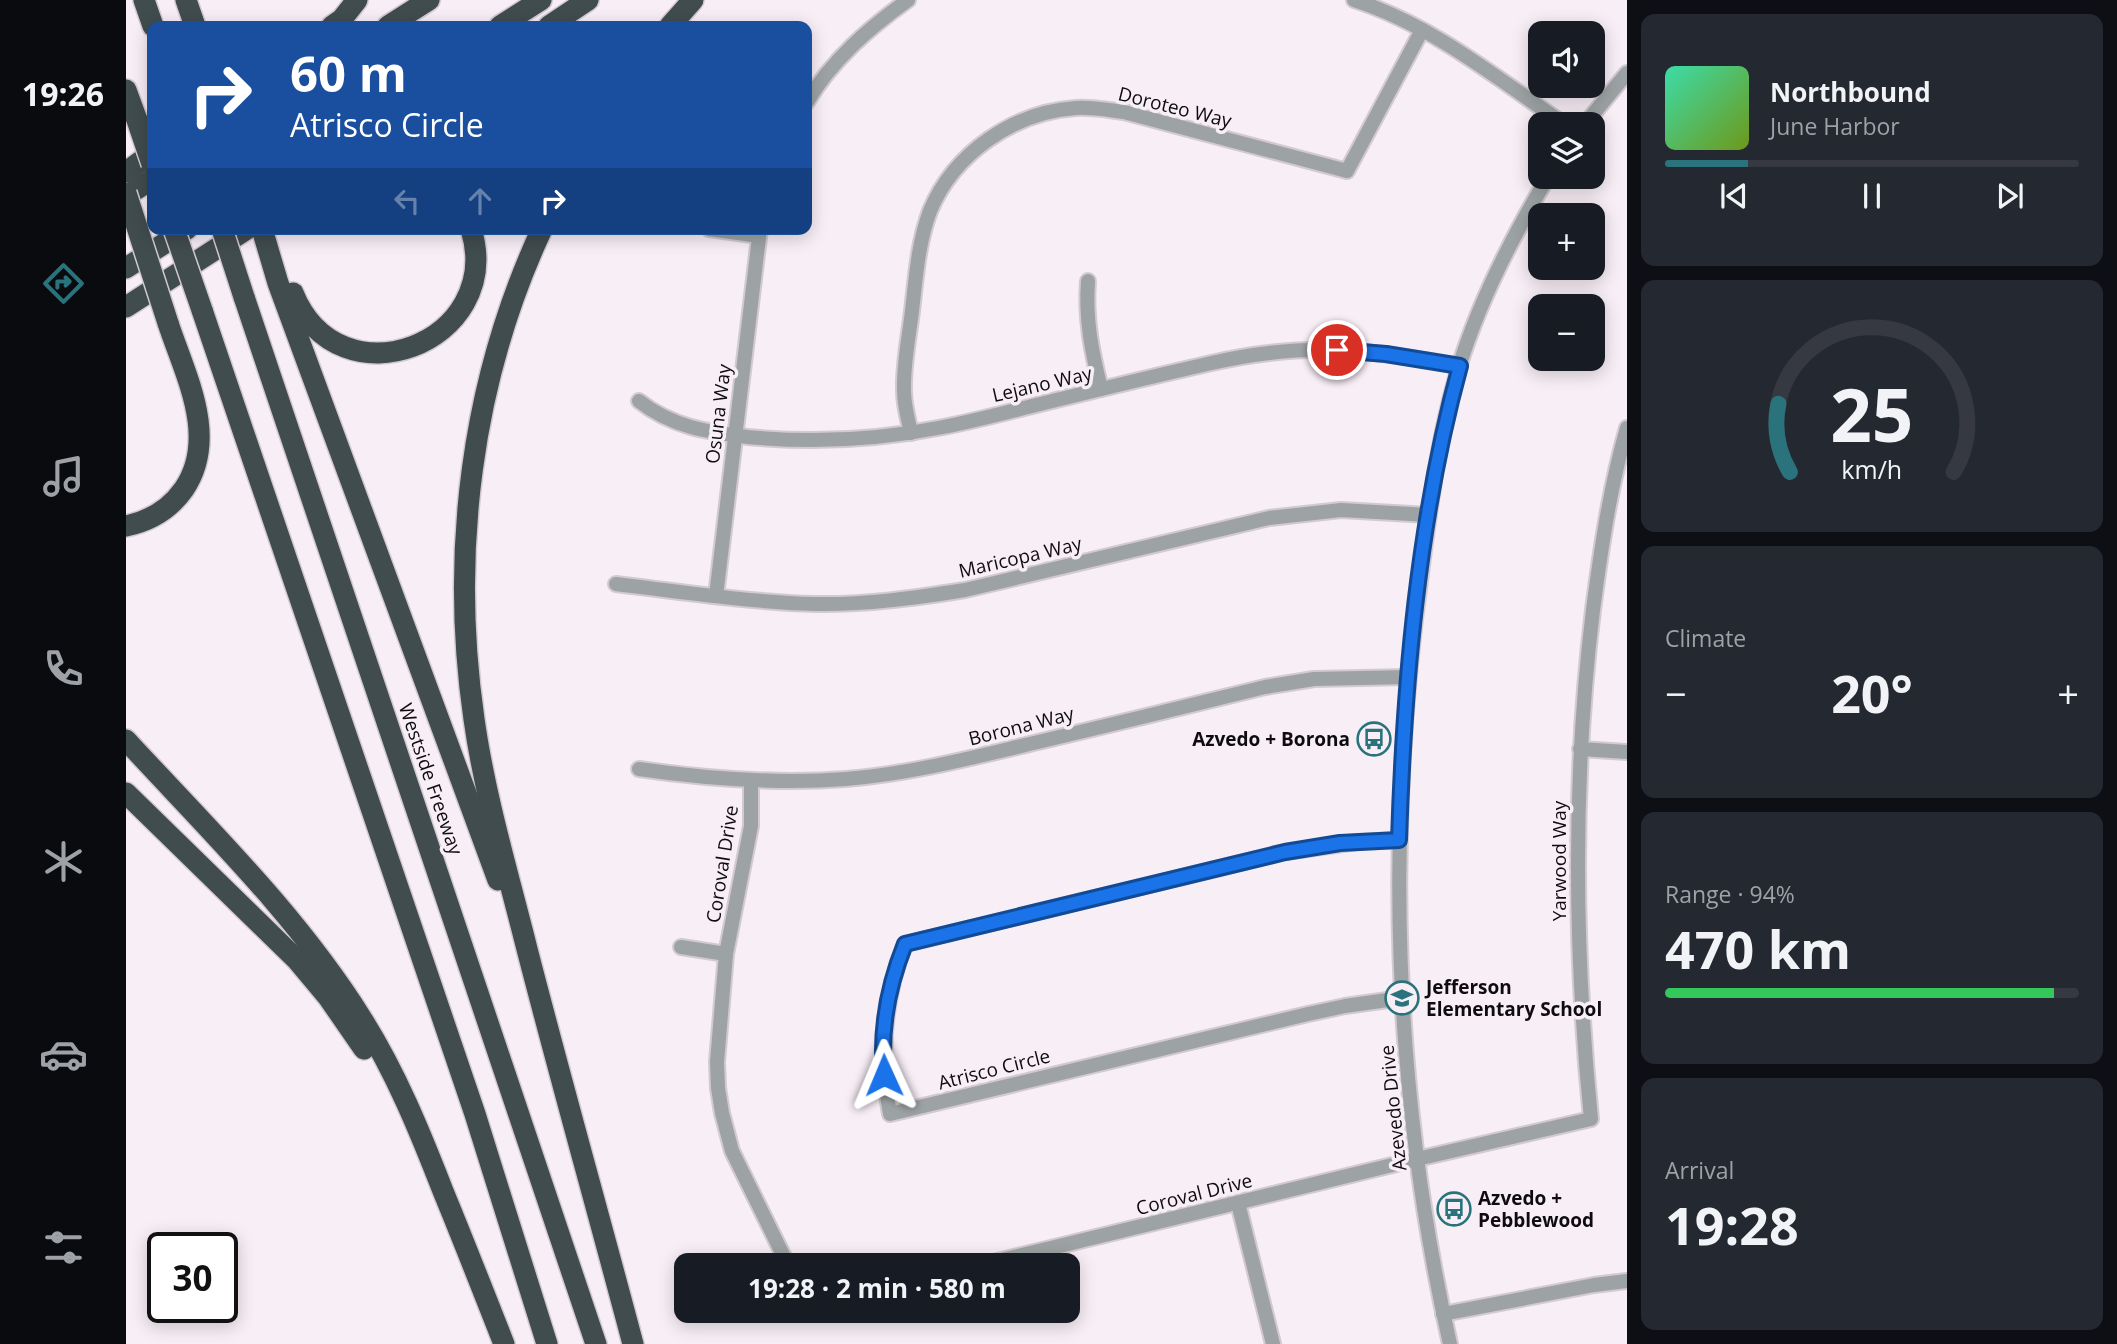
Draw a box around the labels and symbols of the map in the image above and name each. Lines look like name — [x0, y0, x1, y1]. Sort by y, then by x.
street label: Doroteo Way — [1116, 80, 1235, 134]
pin — [1307, 320, 1367, 380]
street label: Lejano Way — [990, 360, 1095, 408]
street label: Osuna Way — [699, 362, 737, 465]
street label: Maricopa Way — [956, 530, 1085, 584]
street label: Westside Freeway — [393, 700, 469, 859]
street label: Borona Way — [966, 700, 1077, 752]
bus stop icon: Azvedo + Borona — [1355, 720, 1393, 758]
place label: Azvedo + Borona — [1192, 726, 1350, 752]
street label: Yarwood Way — [1546, 800, 1572, 921]
street label: Coroval Drive — [700, 803, 744, 925]
place label: Jefferson Elementary School — [1424, 974, 1602, 1022]
school or university icon: Jefferson Elementary School — [1383, 979, 1421, 1017]
position arrow — [847, 1038, 921, 1112]
street label: Atrisco Circle — [935, 1042, 1053, 1096]
street label: Azevedo Drive — [1373, 1044, 1413, 1172]
street label: Coroval Drive — [1133, 1167, 1255, 1221]
place label: Azvedo + Pebblewood — [1478, 1185, 1594, 1233]
bus stop icon: Azvedo + Pebblewood — [1435, 1190, 1473, 1228]
speed limit sign: 30 — [147, 1232, 238, 1323]

